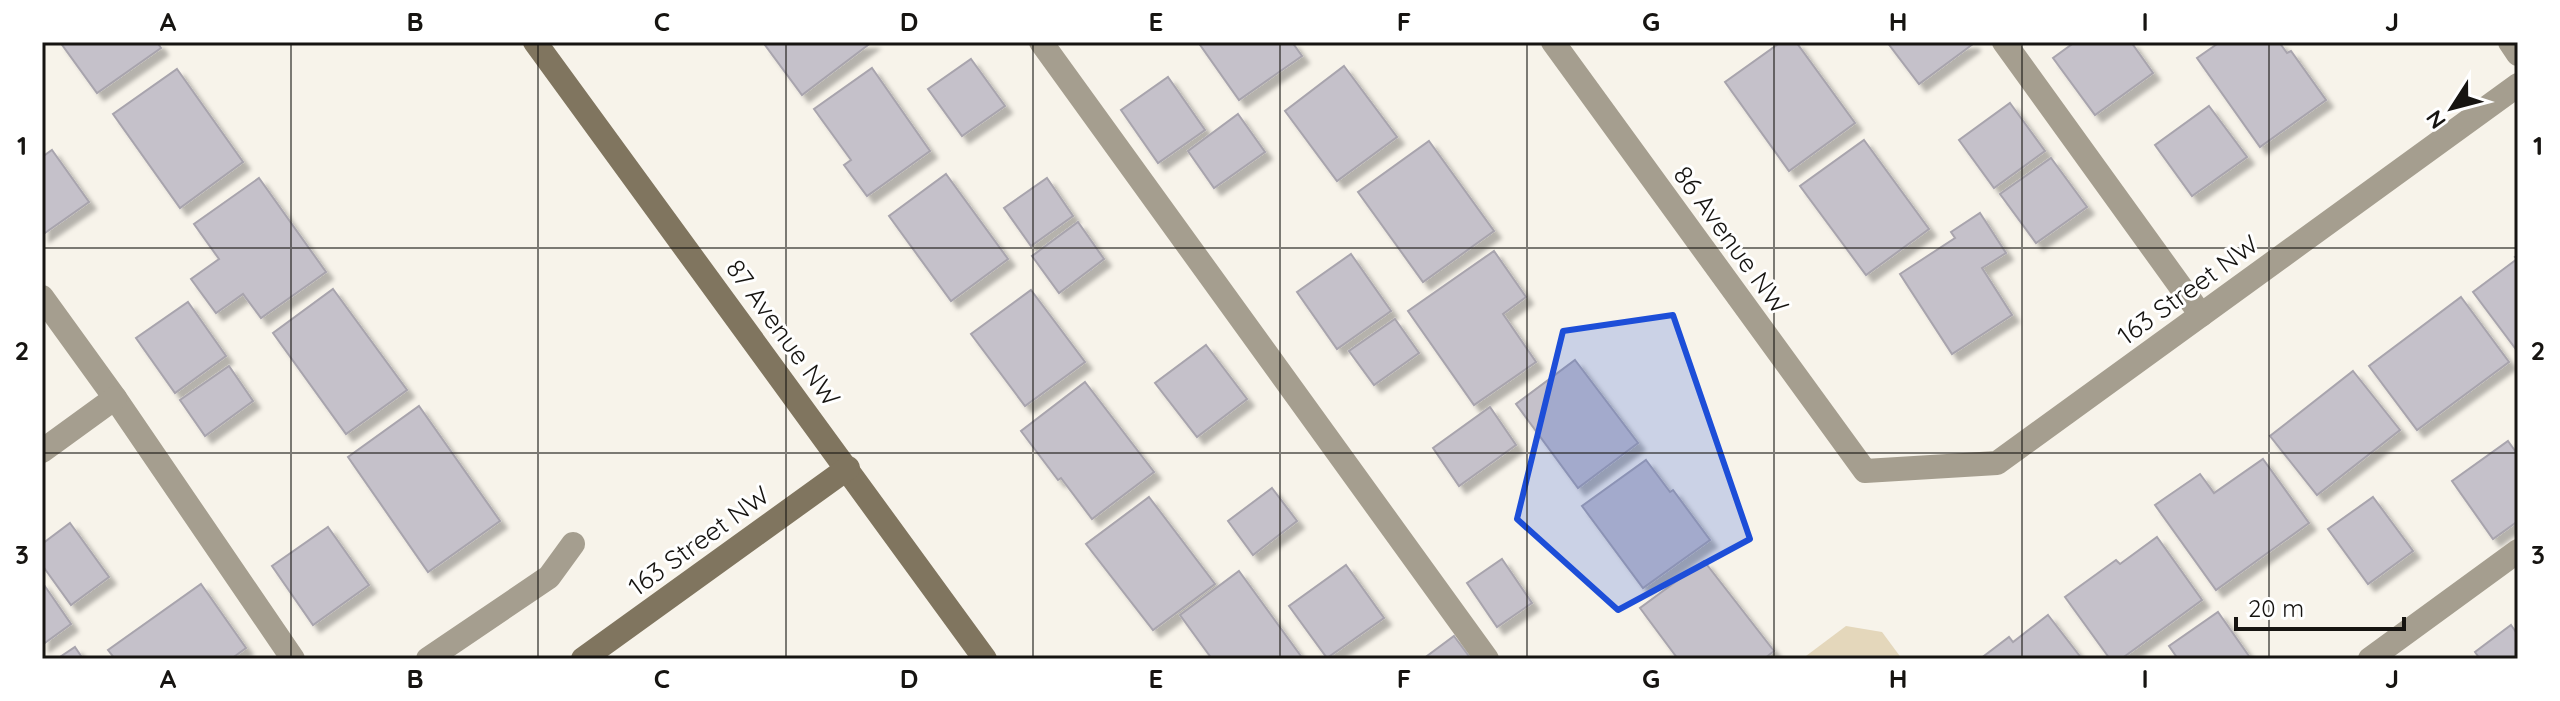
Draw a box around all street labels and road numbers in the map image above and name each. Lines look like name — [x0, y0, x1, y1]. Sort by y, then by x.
street label: 86 Avenue NW — [1667, 159, 1796, 320]
street label: 163 Street NW — [2111, 227, 2265, 352]
street label: 87 Avenue NW — [719, 253, 848, 413]
street label: 163 Street NW — [622, 478, 776, 603]

